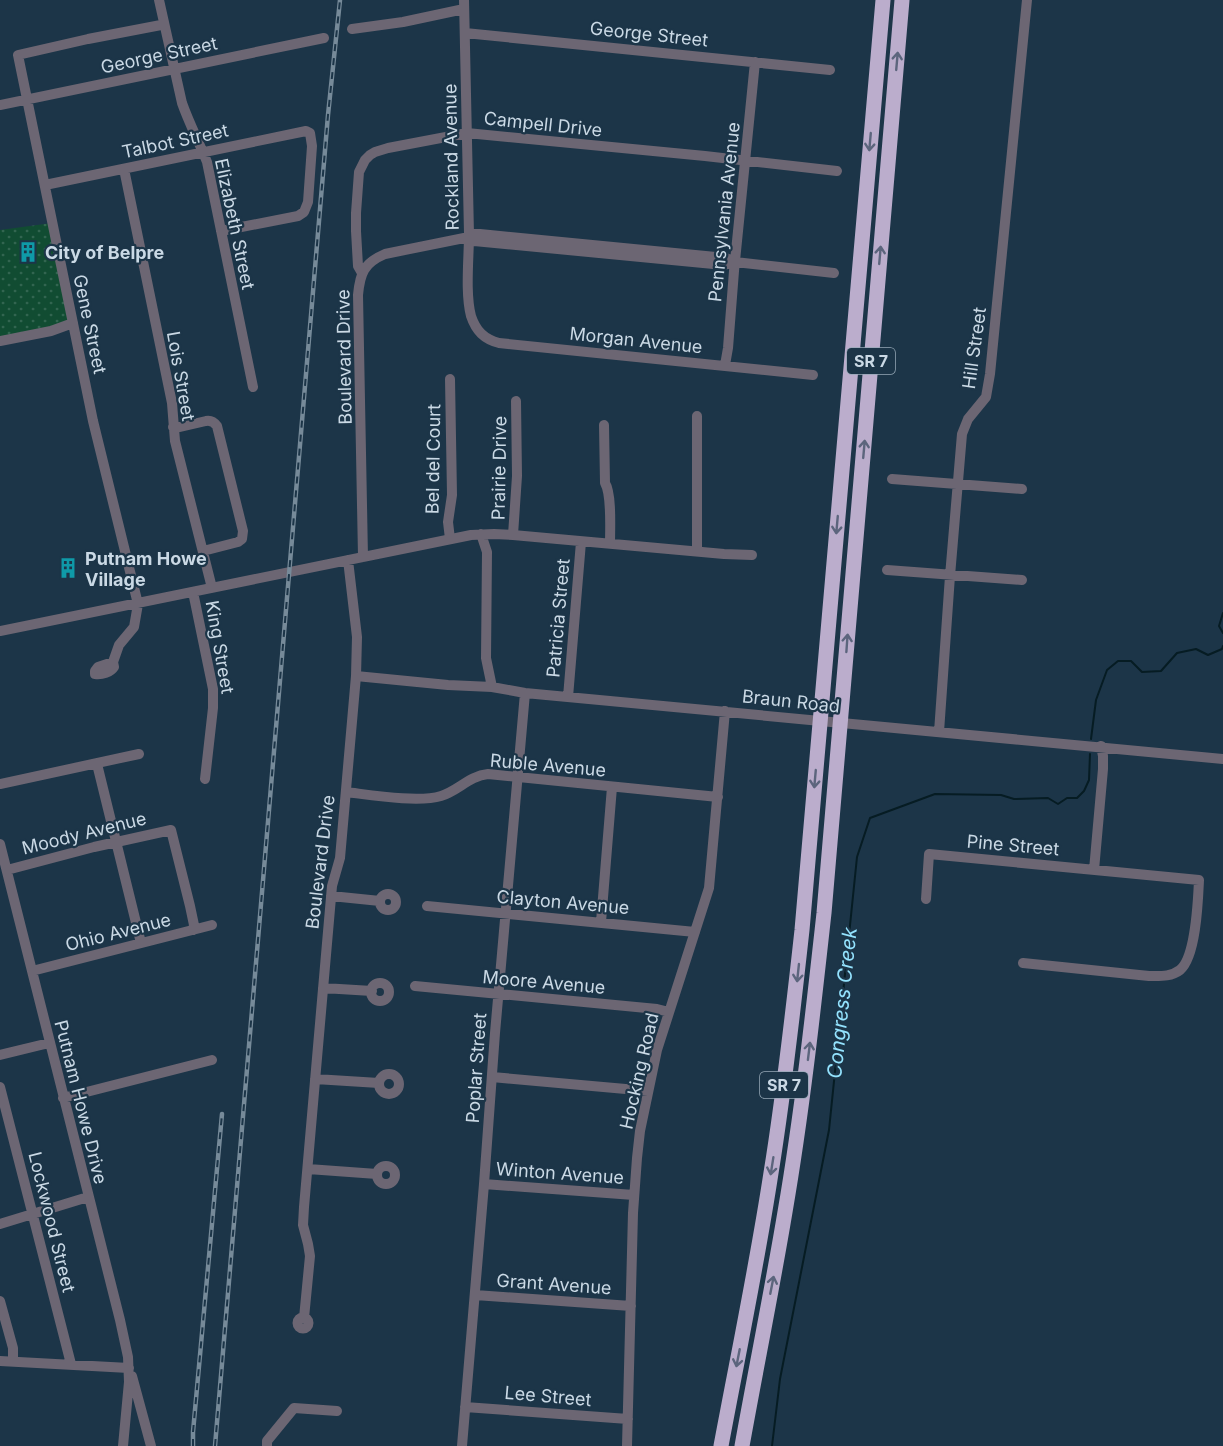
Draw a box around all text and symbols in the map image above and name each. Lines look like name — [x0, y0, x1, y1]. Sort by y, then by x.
street label: George Street — [589, 17, 709, 51]
street label: George Street — [99, 32, 219, 78]
one-way arrow — [892, 51, 903, 71]
street label: Rockland Avenue — [439, 83, 463, 231]
street label: Campell Drive — [483, 107, 603, 141]
street label: Talbot Street — [120, 119, 230, 163]
street label: Pennsylvania Avenue — [704, 121, 744, 303]
one-way arrow — [865, 132, 876, 151]
street label: Elizabeth Street — [211, 157, 259, 292]
building icon: City of Belpre — [16, 240, 40, 264]
place label: City of Belpre — [45, 242, 164, 263]
one-way arrow — [875, 245, 886, 265]
street label: Gene Street — [69, 272, 111, 376]
street label: Boulevard Drive — [332, 289, 356, 425]
street label: Hill Street — [958, 306, 990, 390]
street label: Morgan Avenue — [568, 323, 704, 357]
street label: Lois Street — [163, 330, 199, 423]
road number: SR 7 — [847, 348, 895, 374]
street label: Bel del Court — [422, 404, 444, 514]
street label: Prairie Drive — [488, 416, 510, 520]
one-way arrow — [859, 440, 870, 460]
one-way arrow — [831, 514, 842, 534]
place label: Putnam Howe Village — [85, 548, 207, 590]
building icon: Putnam Howe Village — [56, 556, 80, 580]
street label: Patricia Street — [542, 557, 574, 678]
street label: King Street — [201, 599, 239, 695]
one-way arrow — [841, 634, 852, 654]
street label: Braun Road — [741, 685, 841, 717]
street label: Ruble Avenue — [489, 749, 607, 781]
one-way arrow — [809, 768, 820, 788]
street label: Boulevard Drive — [301, 794, 339, 930]
street label: Moody Avenue — [20, 807, 148, 859]
street label: Pine Street — [966, 830, 1060, 860]
street label: Clayton Avenue — [496, 886, 630, 918]
street label: Ohio Avenue — [63, 909, 173, 955]
water label: Congress Creek — [822, 925, 862, 1080]
one-way arrow — [792, 963, 803, 982]
street label: Moore Avenue — [482, 966, 606, 998]
street label: Hocking Road — [615, 1011, 663, 1131]
street label: Poplar Street — [462, 1012, 490, 1124]
street label: Putnam Howe Drive — [50, 1018, 112, 1186]
one-way arrow — [804, 1042, 815, 1062]
road number: SR 7 — [760, 1072, 808, 1098]
street label: Lockwood Street — [24, 1150, 80, 1295]
one-way arrow — [767, 1156, 778, 1176]
street label: Winton Avenue — [495, 1158, 625, 1188]
street label: Grant Avenue — [496, 1270, 612, 1298]
one-way arrow — [767, 1276, 778, 1296]
one-way arrow — [732, 1348, 743, 1368]
street label: Lee Street — [504, 1382, 592, 1410]

